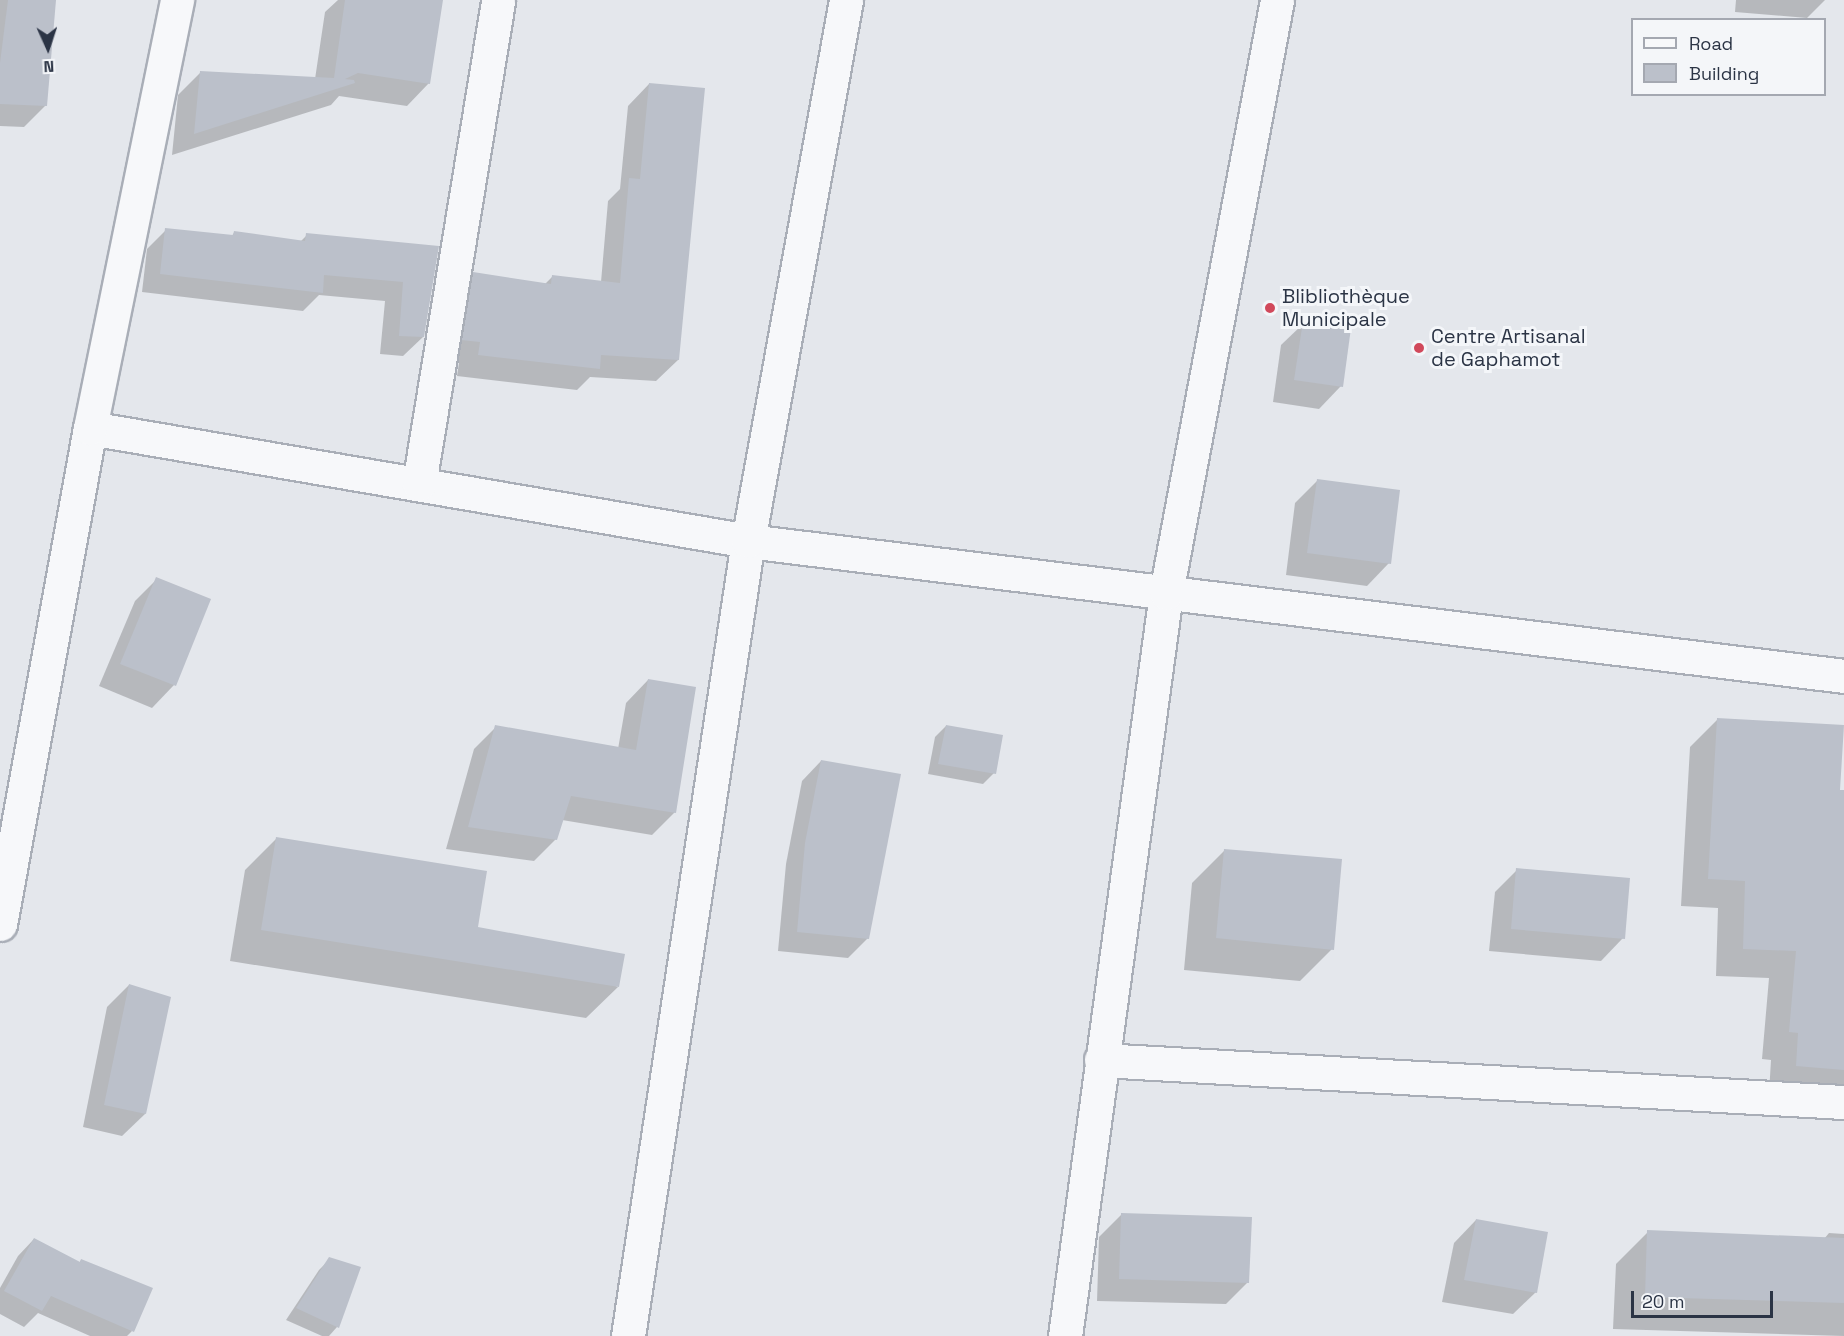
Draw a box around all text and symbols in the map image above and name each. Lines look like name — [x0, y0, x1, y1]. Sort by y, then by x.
north arrow — [18, 18, 78, 78]
legend — [1631, 18, 1826, 96]
text: Road — [1689, 32, 1733, 55]
text: N — [43, 56, 55, 77]
text: Building — [1689, 62, 1759, 85]
place label: Blibliothèque Municipale — [1282, 284, 1410, 331]
marker: Blibliothèque Municipale — [1263, 301, 1277, 315]
place label: Centre Artisanal de Gaphamot — [1431, 324, 1586, 371]
marker: Centre Artisanal de Gaphamot — [1412, 341, 1426, 355]
scale bar — [1634, 1279, 1776, 1317]
text: 20 m — [1642, 1290, 1685, 1313]

